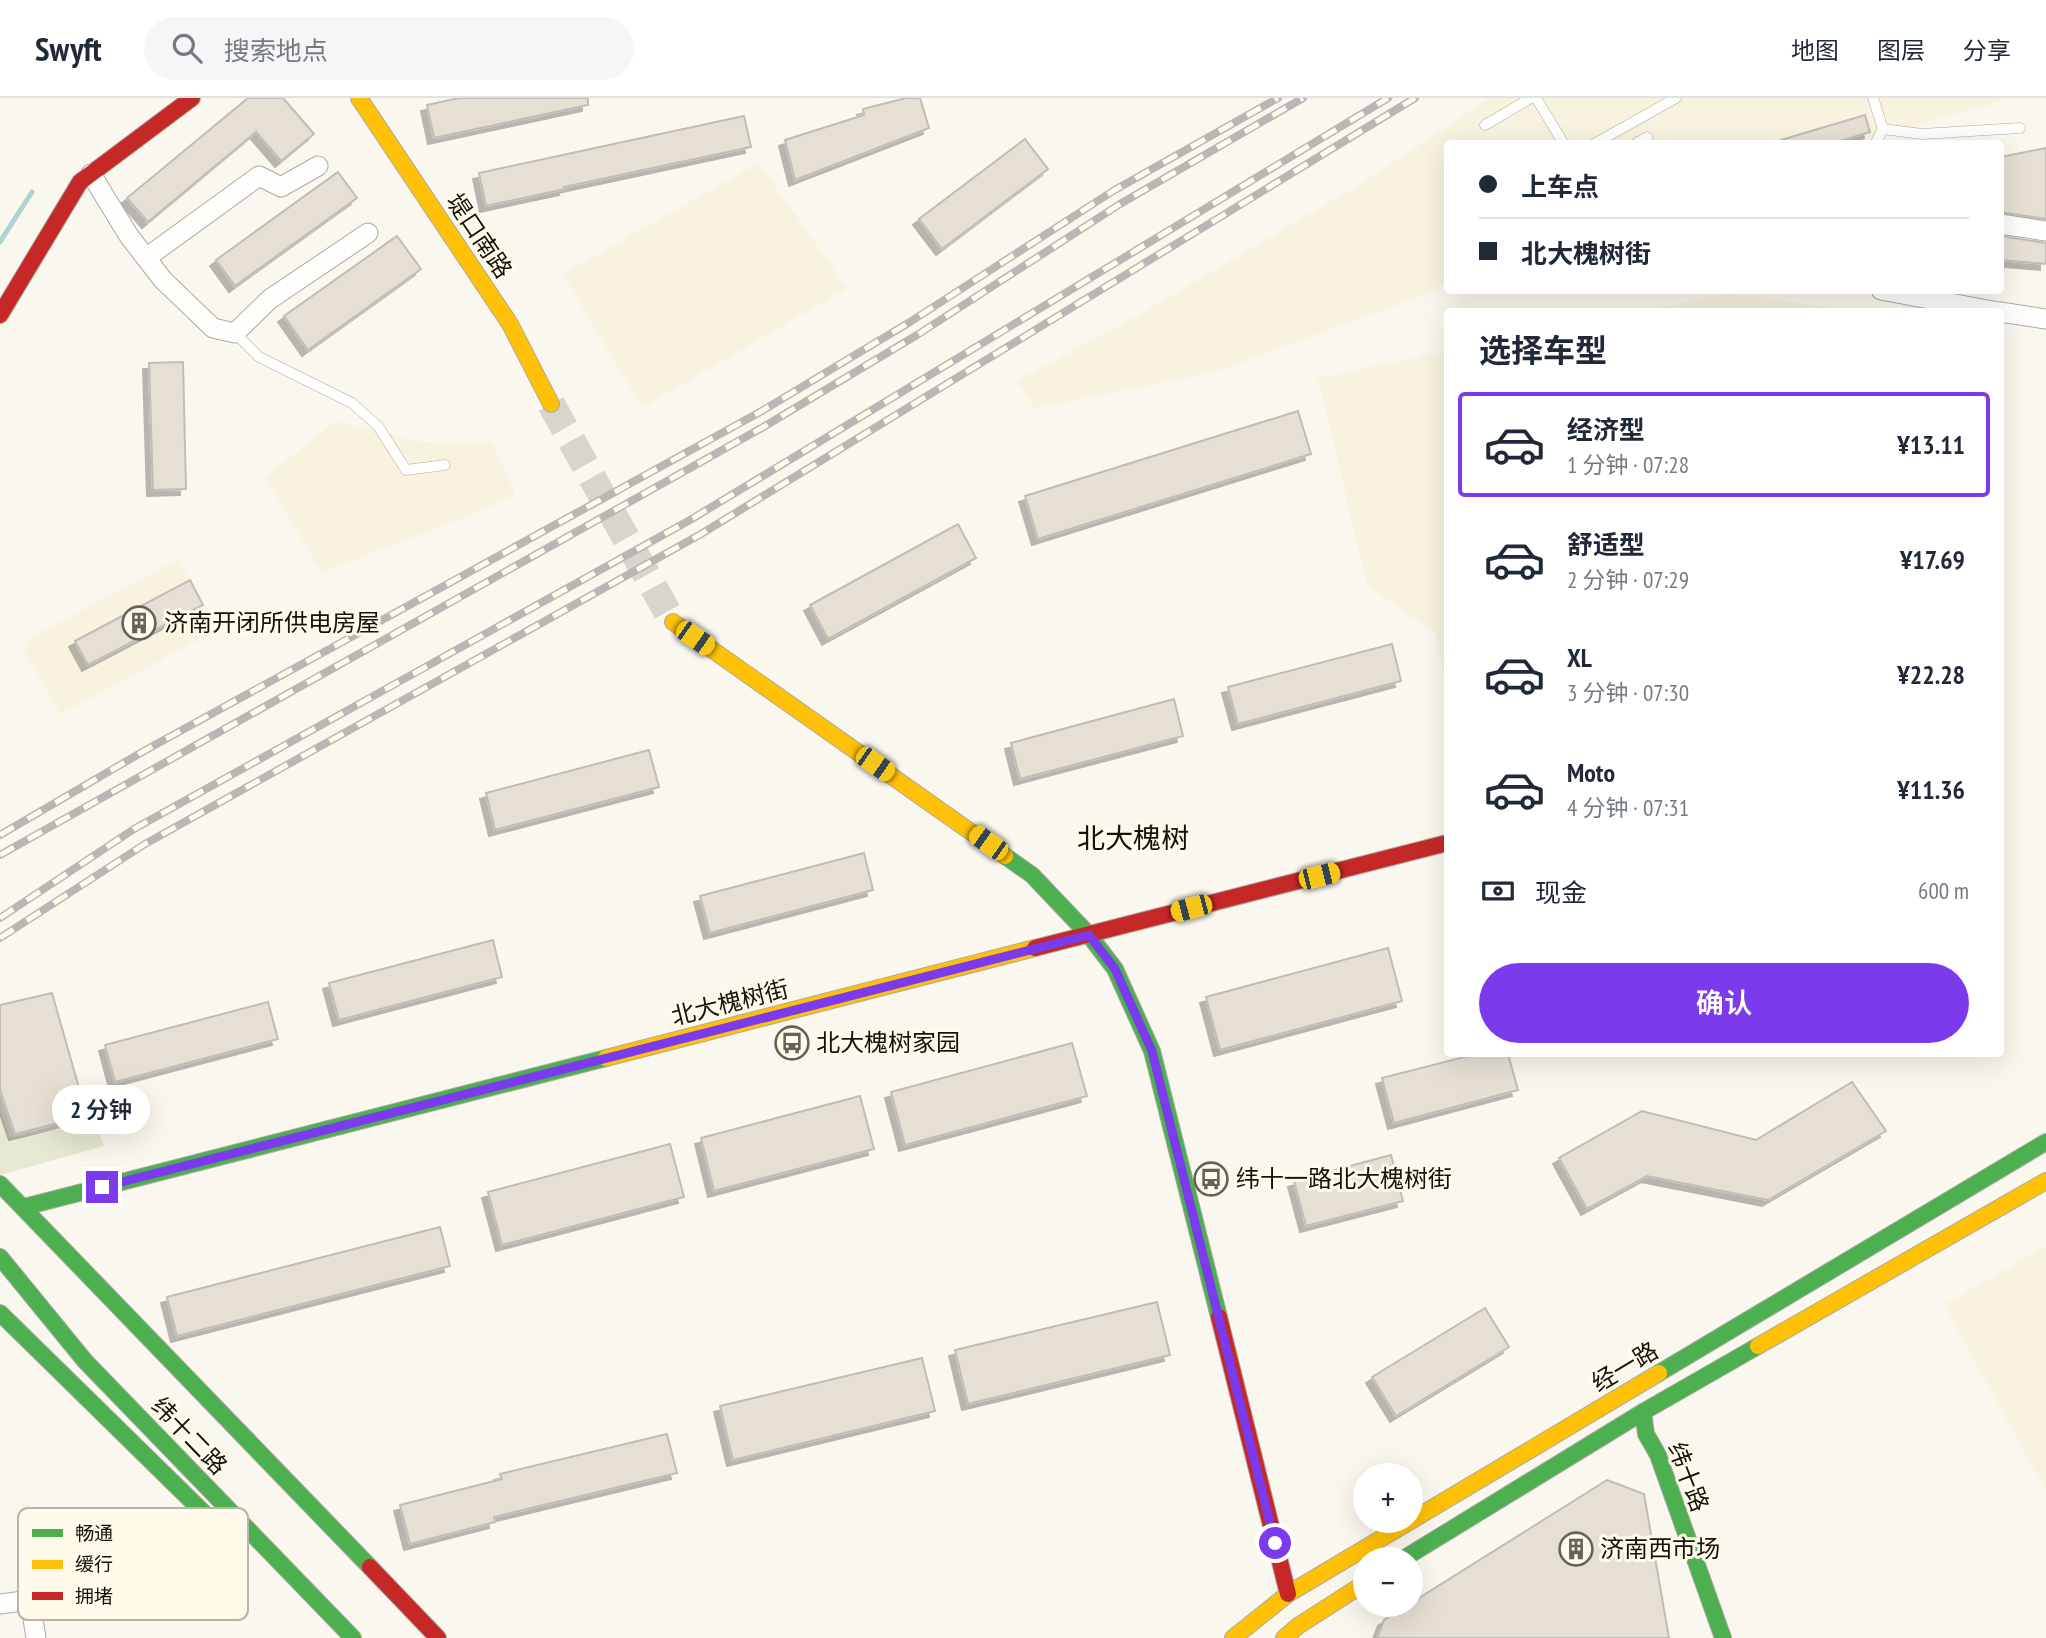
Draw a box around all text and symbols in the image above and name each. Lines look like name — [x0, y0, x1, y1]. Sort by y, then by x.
search box — [144, 17, 634, 80]
text: Swyft — [35, 27, 102, 70]
icon: search — [168, 29, 206, 67]
text: 搜索地点 — [224, 34, 328, 67]
text: 地图 — [1791, 35, 1839, 66]
text: 图层 — [1877, 35, 1925, 66]
text: 分享 — [1963, 35, 2011, 66]
text: 上车点 — [1521, 170, 1599, 203]
street label: 堤口南路 — [440, 187, 519, 284]
text: 北大槐树街 — [1521, 237, 1651, 270]
text: 选择车型 — [1479, 329, 1607, 371]
icon: car — [1483, 413, 1546, 476]
text: 经济型 — [1567, 413, 1645, 446]
text: ¥13.11 — [1897, 428, 1965, 461]
text: 1 分钟 · 07:28 — [1567, 450, 1689, 479]
icon: car — [1483, 528, 1546, 591]
text: 舒适型 — [1567, 528, 1645, 561]
text: ¥17.69 — [1900, 543, 1965, 576]
text: 2 分钟 · 07:29 — [1567, 565, 1689, 594]
building icon: 济南开闭所供电房屋 — [120, 604, 158, 642]
place label: 济南开闭所供电房屋 — [164, 607, 380, 638]
car — [672, 617, 719, 659]
text: XL — [1567, 641, 1592, 674]
icon: car — [1483, 643, 1546, 706]
text: ¥22.28 — [1897, 658, 1965, 691]
text: 3 分钟 · 07:30 — [1567, 678, 1689, 707]
car — [852, 743, 899, 785]
text: Moto — [1567, 756, 1615, 789]
icon: car — [1483, 758, 1546, 821]
text: ¥11.36 — [1897, 773, 1965, 806]
text: 4 分钟 · 07:31 — [1567, 793, 1689, 822]
district label: 北大槐树 — [1077, 819, 1189, 856]
car — [965, 822, 1012, 864]
car — [1297, 861, 1342, 891]
icon: cash — [1479, 872, 1517, 910]
text: 现金 — [1535, 876, 1587, 909]
text: 600 m — [1918, 876, 1969, 905]
car — [1168, 892, 1215, 924]
button: 确认 — [1479, 963, 1969, 1043]
street label: 北大槐树街 — [668, 973, 792, 1032]
bus stop icon: 北大槐树家园 — [773, 1024, 811, 1062]
place label: 北大槐树家园 — [816, 1027, 960, 1058]
callout: 2 分钟 — [53, 1086, 151, 1134]
text: 2 分钟 — [70, 1095, 132, 1124]
bus stop icon: 纬十一路北大槐树街 — [1192, 1160, 1230, 1198]
place label: 纬十一路北大槐树街 — [1236, 1163, 1452, 1194]
route end — [86, 1171, 118, 1203]
street label: 经一路 — [1586, 1335, 1664, 1398]
street label: 纬十二路 — [145, 1390, 234, 1481]
street label: 纬十路 — [1661, 1438, 1716, 1516]
map controls — [1353, 1463, 1423, 1617]
button: + — [1353, 1463, 1423, 1533]
legend — [18, 1508, 248, 1620]
text: 畅通 — [75, 1521, 113, 1545]
route start — [1259, 1527, 1291, 1559]
building icon: 济南西市场 — [1557, 1530, 1595, 1568]
place label: 济南西市场 — [1600, 1533, 1720, 1564]
button: − — [1353, 1547, 1423, 1617]
text: 缓行 — [75, 1552, 113, 1576]
text: 拥堵 — [75, 1584, 113, 1608]

